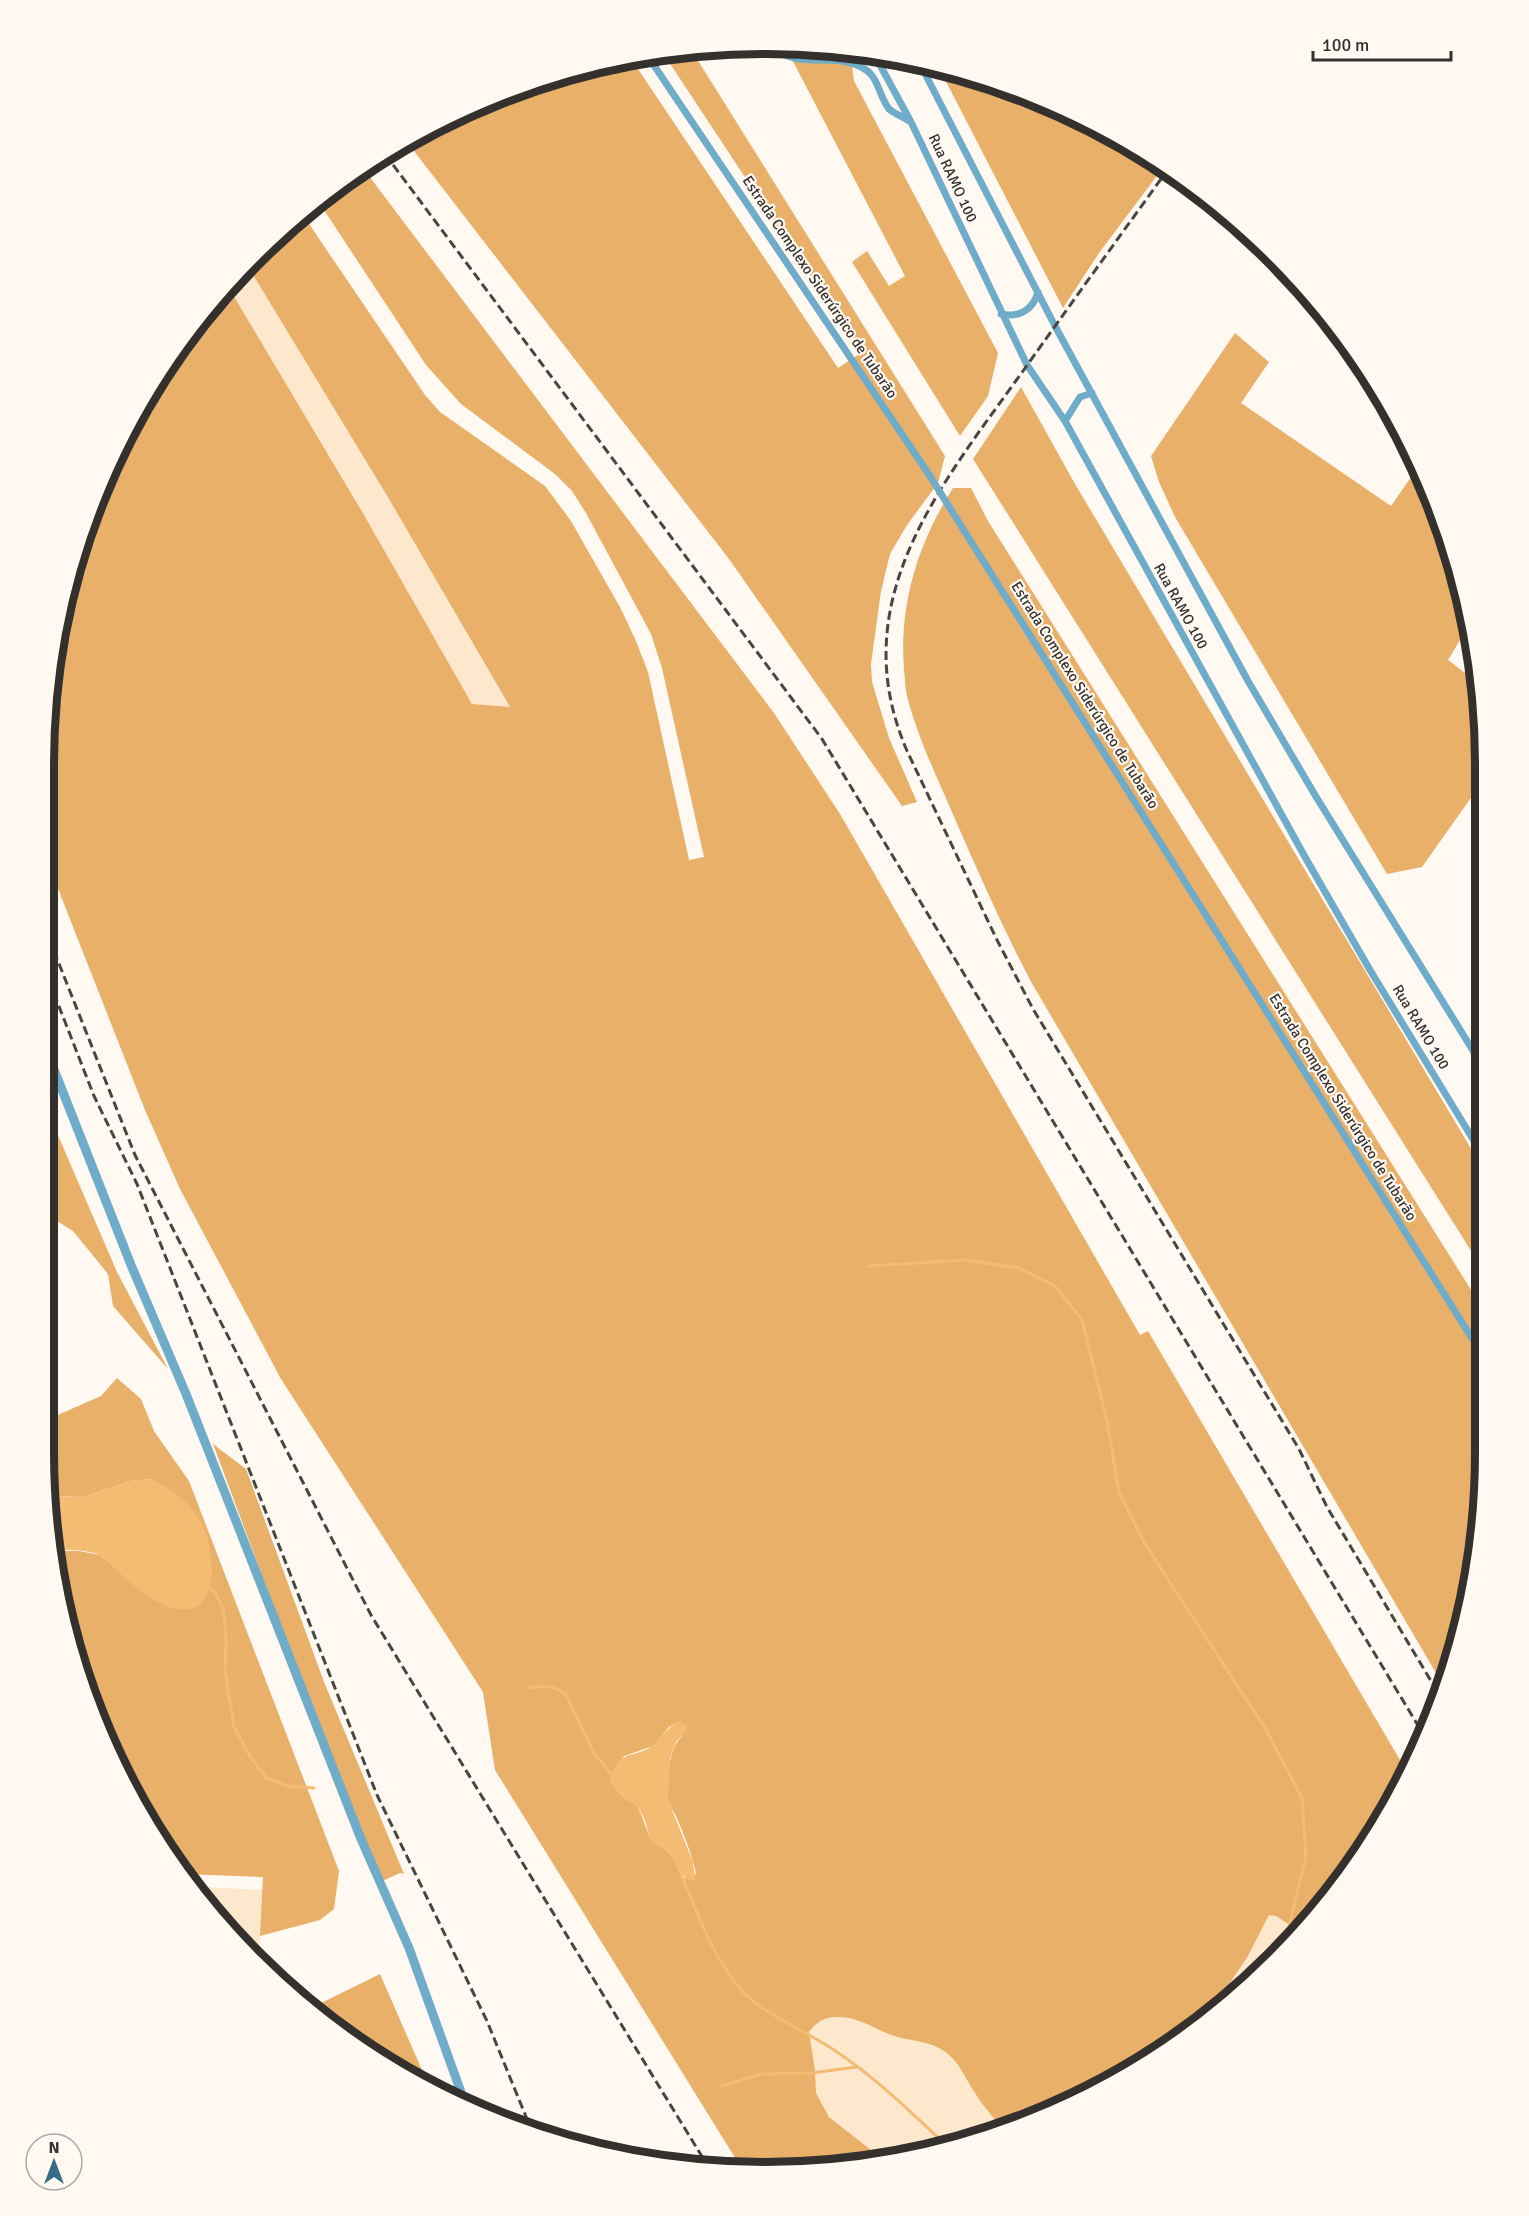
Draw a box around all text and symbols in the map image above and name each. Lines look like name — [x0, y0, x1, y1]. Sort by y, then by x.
scale bar — [1313, 24, 1451, 62]
text: 100 m — [1322, 34, 1369, 56]
street label: Rua RAMO 100 — [925, 131, 981, 225]
street label: Estrada Complexo Siderúrgico de Tubarão — [739, 172, 902, 402]
street label: Rua RAMO 100 — [1150, 560, 1212, 652]
street label: Estrada Complexo Siderúrgico de Tubarão — [1007, 578, 1163, 812]
street label: Rua RAMO 100 — [1389, 981, 1453, 1073]
street label: Estrada Complexo Siderúrgico de Tubarão — [1265, 990, 1421, 1224]
north arrow — [24, 2132, 84, 2192]
text: N — [48, 2138, 60, 2158]

